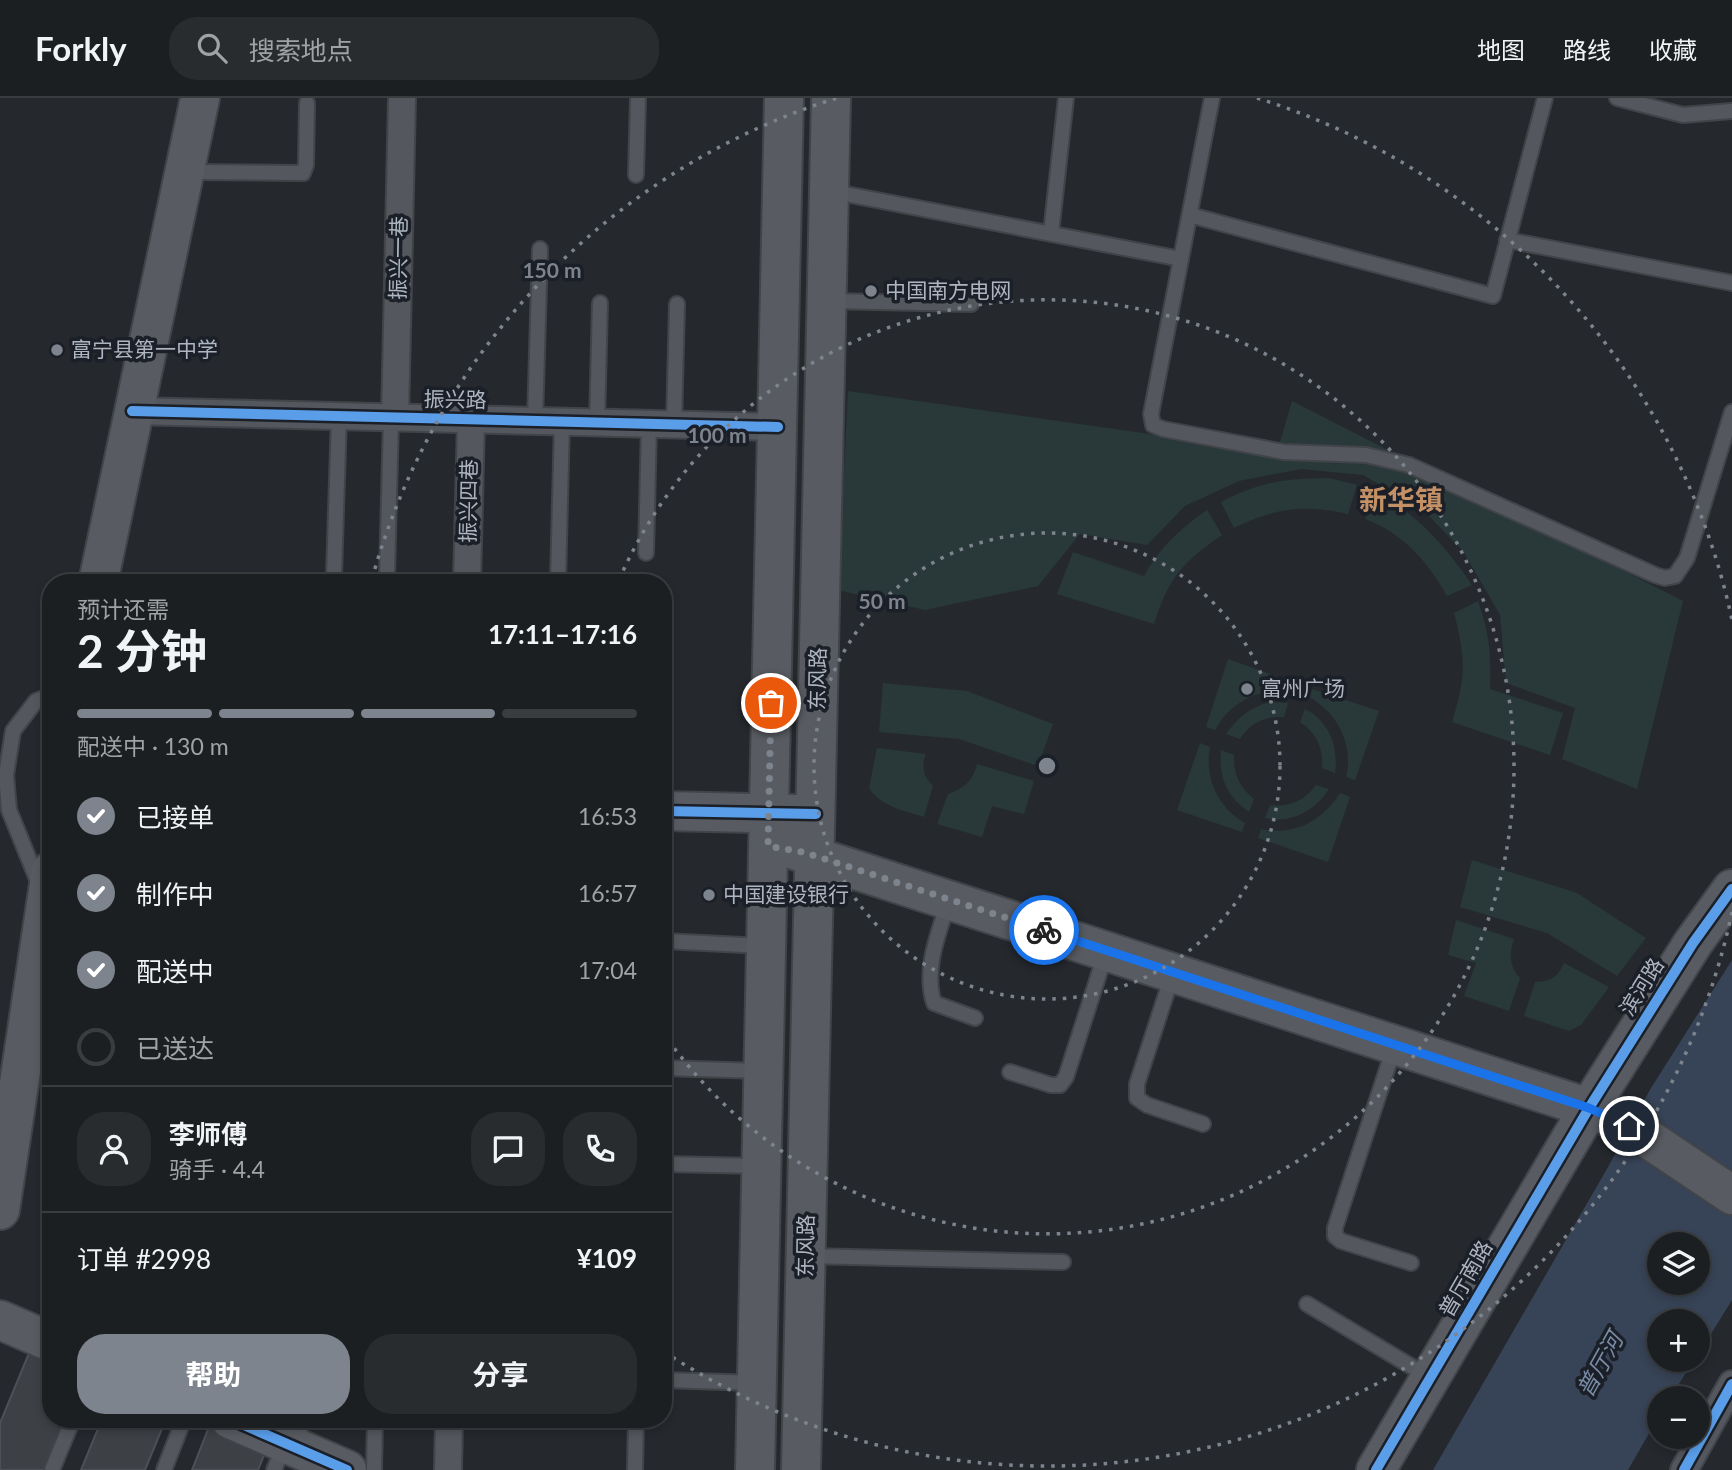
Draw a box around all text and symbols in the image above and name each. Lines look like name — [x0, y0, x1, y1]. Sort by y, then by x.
search box — [169, 17, 659, 80]
text: Forkly — [35, 28, 127, 68]
icon: search — [193, 29, 231, 67]
text: 搜索地点 — [249, 34, 353, 66]
text: 地图 — [1477, 35, 1525, 64]
text: 路线 — [1563, 35, 1611, 64]
text: 收藏 — [1649, 35, 1697, 64]
street label: 振兴一巷 — [384, 216, 411, 300]
text: 150 m — [522, 257, 582, 282]
place label: 中国南方电网 — [885, 277, 1011, 302]
marker: 中国南方电网 — [863, 283, 879, 299]
place label: 富宁县第一中学 — [71, 336, 218, 361]
marker: 富宁县第一中学 — [49, 342, 65, 358]
street label: 振兴路 — [423, 385, 487, 412]
text: 100 m — [687, 422, 747, 447]
street label: 振兴四巷 — [454, 459, 481, 543]
district label: 新华镇 — [1359, 482, 1443, 516]
text: 50 m — [858, 588, 906, 613]
text: 预计还需 — [77, 595, 169, 623]
text: 17:11–17:16 — [488, 618, 637, 650]
text: 2 分钟 — [77, 623, 207, 678]
street label: 东风路 — [803, 647, 830, 711]
pin — [741, 673, 801, 733]
place label: 富州广场 — [1261, 675, 1345, 700]
marker: 富州广场 — [1239, 681, 1255, 697]
icon: bag — [752, 684, 790, 722]
text: 配送中 · 130 m — [77, 732, 229, 760]
centre of rings — [1035, 754, 1059, 778]
icon: check — [77, 797, 115, 835]
text: 已接单 — [136, 801, 214, 833]
text: 16:53 — [578, 802, 637, 830]
icon: check — [77, 874, 115, 912]
text: 制作中 — [136, 878, 214, 910]
text: 16:57 — [578, 879, 637, 907]
place label: 中国建设银行 — [723, 881, 849, 906]
marker: 中国建设银行 — [701, 887, 717, 903]
courier — [1009, 895, 1079, 965]
icon: bike — [1025, 911, 1063, 949]
icon: check — [77, 951, 115, 989]
street label: 滨河路 — [1613, 953, 1668, 1020]
text: 配送中 — [136, 955, 214, 987]
text: 17:04 — [578, 956, 637, 984]
text: 已送达 — [136, 1032, 214, 1064]
pin — [1599, 1096, 1659, 1156]
icon: home — [1610, 1107, 1648, 1145]
button: person — [77, 1112, 151, 1186]
button: chat — [471, 1112, 545, 1186]
button: phone — [563, 1112, 637, 1186]
text: 李师傅 — [169, 1118, 247, 1150]
text: 骑手 · 4.4 — [169, 1155, 265, 1183]
street label: 东风路 — [791, 1214, 818, 1278]
map controls — [1647, 1232, 1710, 1449]
button: layers — [1647, 1232, 1710, 1295]
street label: 普厅南路 — [1433, 1236, 1497, 1321]
text: ¥109 — [577, 1242, 637, 1274]
text: 订单 #2998 — [77, 1243, 211, 1275]
button: + — [1647, 1309, 1710, 1372]
water label: 普厅河 — [1570, 1324, 1630, 1401]
button: 帮助 — [77, 1334, 350, 1414]
button: 分享 — [364, 1334, 637, 1414]
button: − — [1647, 1386, 1710, 1449]

